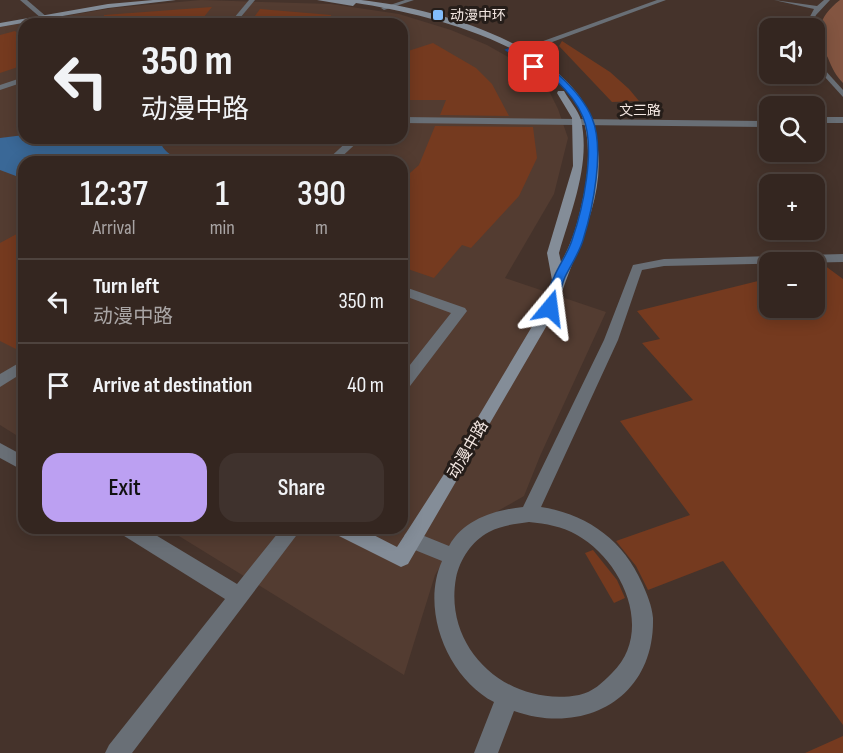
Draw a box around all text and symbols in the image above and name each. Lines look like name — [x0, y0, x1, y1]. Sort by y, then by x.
place label: 动漫中环 — [450, 7, 506, 24]
marker: 动漫中环 — [431, 8, 445, 22]
map controls — [759, 18, 825, 318]
button: sound — [759, 18, 825, 84]
text: 350 m — [141, 36, 233, 87]
pin — [508, 41, 559, 92]
icon: left — [42, 42, 120, 120]
icon: arrive — [517, 50, 550, 83]
text: 动漫中路 — [141, 94, 249, 126]
button: search — [759, 96, 825, 162]
street label: 文三路 — [619, 102, 661, 119]
text: 12:37 — [80, 173, 148, 216]
text: 1 — [216, 173, 229, 216]
text: 390 — [297, 173, 346, 216]
button: + — [759, 174, 825, 240]
text: Arrival — [92, 216, 135, 240]
text: min — [210, 216, 235, 240]
text: m — [315, 216, 328, 240]
button: − — [759, 252, 825, 318]
text: Turn left — [93, 273, 159, 300]
position arrow — [518, 276, 582, 340]
icon: left — [42, 285, 75, 318]
text: 350 m — [339, 288, 384, 315]
text: 动漫中路 — [93, 305, 173, 329]
icon: arrive — [42, 369, 75, 402]
text: Arrive at destination — [93, 372, 252, 399]
text: 40 m — [347, 372, 384, 399]
street label: 动漫中路 — [444, 417, 493, 482]
button: Exit — [42, 453, 207, 522]
button: Share — [219, 453, 384, 522]

